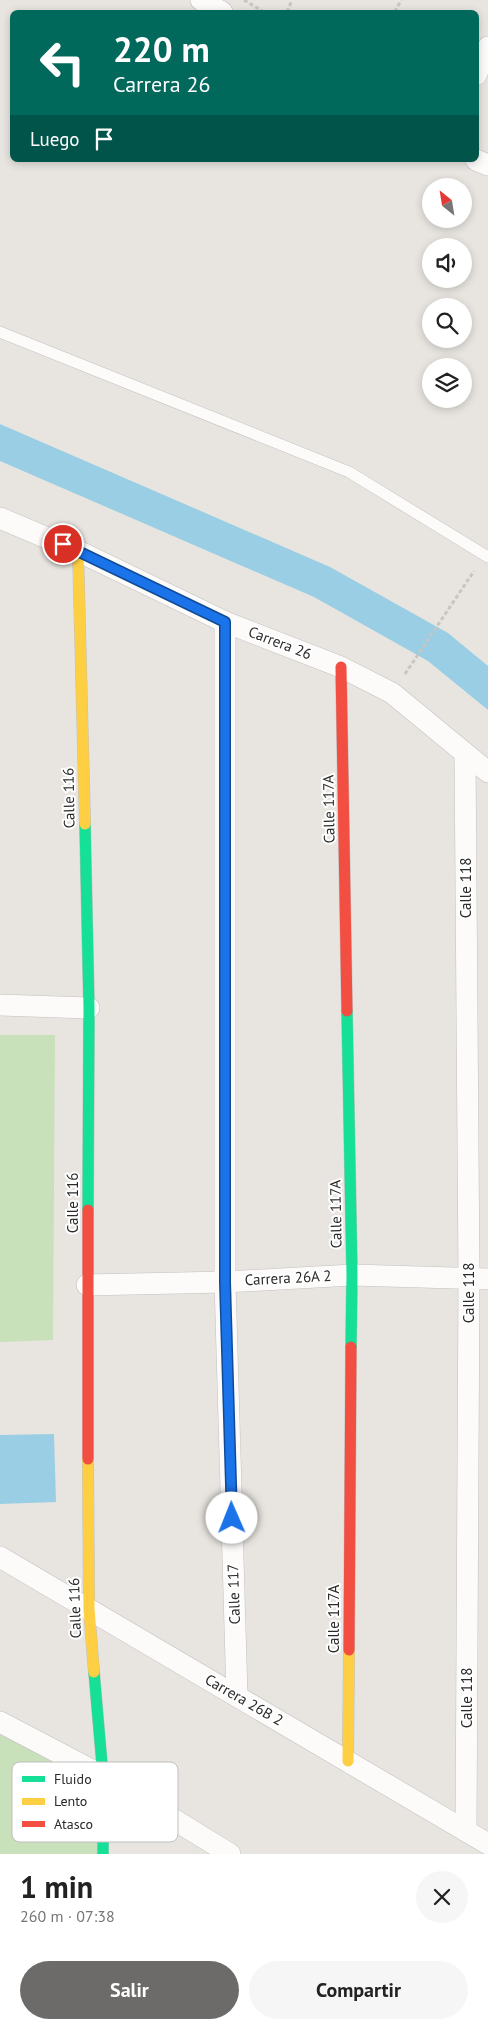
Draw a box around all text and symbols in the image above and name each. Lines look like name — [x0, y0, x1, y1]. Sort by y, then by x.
text: 220 m — [113, 26, 210, 72]
icon: left — [30, 30, 95, 95]
text: Carrera 26 — [113, 70, 210, 98]
icon: arrive — [90, 125, 118, 153]
text: Luego — [30, 127, 80, 151]
north arrow — [422, 178, 472, 228]
map controls — [422, 178, 472, 408]
button: sound — [422, 238, 472, 288]
button: search — [422, 298, 472, 348]
button: layers — [422, 358, 472, 408]
pin — [42, 523, 84, 565]
icon: arrive — [49, 530, 77, 558]
street label: Carrera 26 — [246, 622, 315, 663]
street label: Calle 116 — [58, 768, 79, 829]
street label: Calle 117A — [318, 774, 339, 843]
street label: Calle 118 — [456, 858, 475, 918]
street label: Calle 116 — [63, 1173, 82, 1233]
street label: Calle 117A — [325, 1179, 346, 1248]
street label: Calle 118 — [459, 1263, 478, 1323]
street label: Carrera 26A 2 — [244, 1266, 332, 1289]
position arrow — [205, 1491, 257, 1543]
street label: Calle 117 — [223, 1563, 244, 1625]
street label: Calle 116 — [64, 1577, 85, 1639]
street label: Calle 117A — [324, 1584, 343, 1653]
street label: Calle 118 — [457, 1668, 476, 1728]
street label: Carrera 26B 2 — [202, 1669, 287, 1730]
legend — [12, 1762, 178, 1842]
text: Fluido — [54, 1770, 92, 1788]
text: Lento — [54, 1792, 87, 1810]
text: Atasco — [54, 1815, 93, 1833]
text: 1 min — [20, 1867, 93, 1906]
button: close — [416, 1871, 468, 1923]
text: 260 m · 07:38 — [20, 1906, 115, 1926]
button: Salir — [20, 1961, 239, 2019]
button: Compartir — [249, 1961, 468, 2019]

